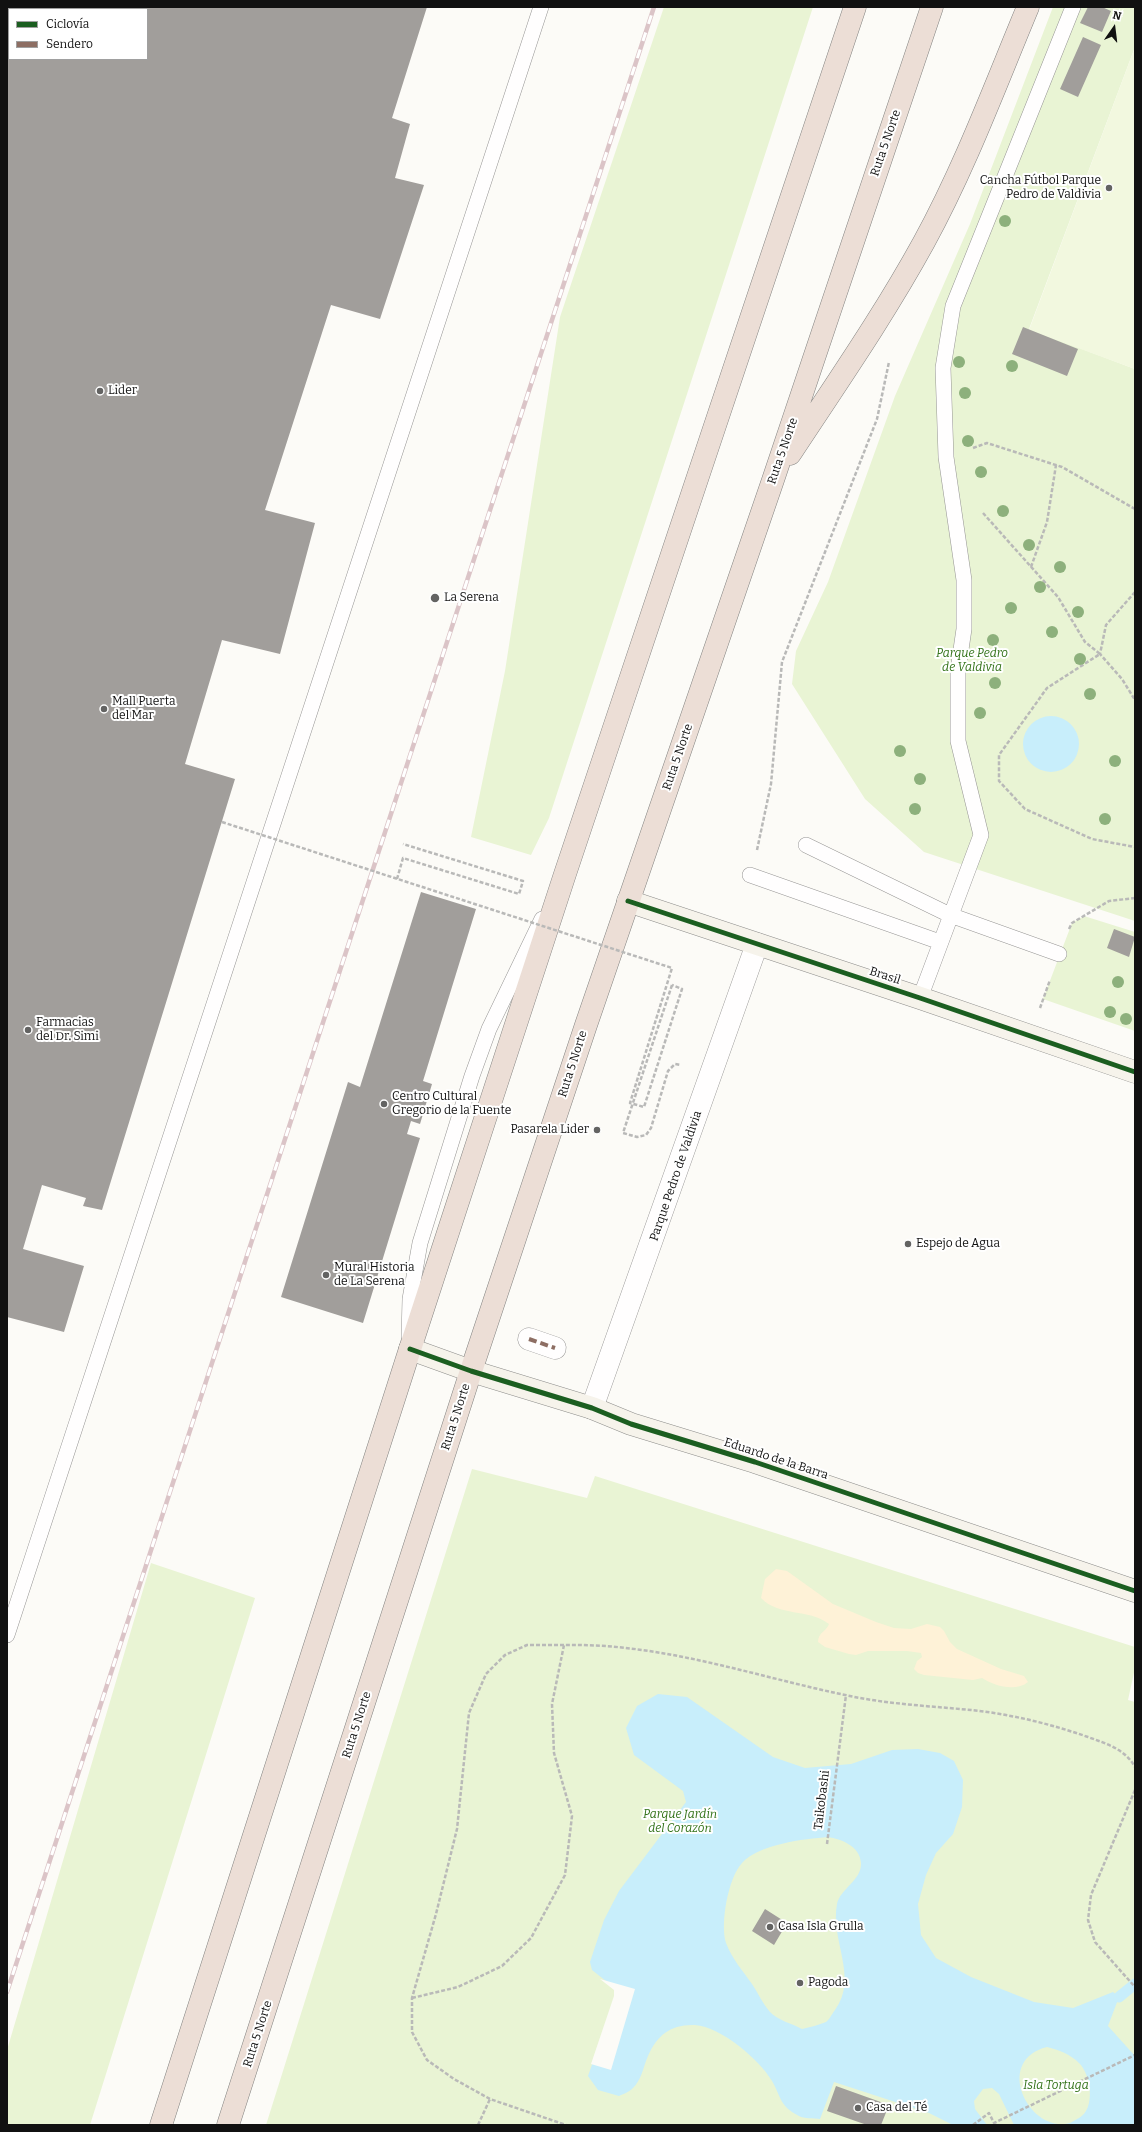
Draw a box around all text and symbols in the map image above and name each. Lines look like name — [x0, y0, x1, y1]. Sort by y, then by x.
legend — [8, 8, 148, 60]
north arrow — [1094, 8, 1134, 48]
text: N — [1111, 9, 1123, 23]
text: Ciclovía — [46, 17, 89, 31]
text: Sendero — [46, 37, 93, 51]
street label: Ruta 5 Norte — [868, 108, 904, 178]
place label: Cancha Fútbol Parque Pedro de Valdivia — [980, 174, 1101, 202]
marker: Cancha Fútbol Parque Pedro de Valdivia — [1104, 183, 1114, 193]
place label: Lider — [108, 384, 137, 398]
marker: Lider — [95, 386, 105, 396]
street label: Ruta 5 Norte — [765, 416, 801, 486]
place label: La Serena — [444, 591, 499, 605]
marker: La Serena — [429, 592, 441, 604]
park label: Parque Pedro de Valdivia — [936, 647, 1008, 675]
place label: Mall Puerta del Mar — [112, 695, 175, 723]
marker: Mall Puerta del Mar — [99, 704, 109, 714]
street label: Ruta 5 Norte — [660, 722, 696, 792]
street label: Brasil — [868, 964, 902, 988]
place label: Farmacias del Dr. Simi — [36, 1016, 99, 1044]
marker: Farmacias del Dr. Simi — [23, 1025, 33, 1035]
street label: Ruta 5 Norte — [555, 1029, 591, 1099]
place label: Centro Cultural Gregorio de la Fuente — [392, 1090, 511, 1118]
marker: Centro Cultural Gregorio de la Fuente — [379, 1099, 389, 1109]
street label: Parque Pedro de Valdivia — [647, 1109, 705, 1243]
place label: Pasarela Lider — [510, 1123, 589, 1137]
marker: Pasarela Lider — [592, 1125, 602, 1135]
place label: Espejo de Agua — [916, 1237, 1000, 1251]
marker: Espejo de Agua — [903, 1239, 913, 1249]
place label: Mural Historia de La Serena — [334, 1261, 415, 1289]
marker: Mural Historia de La Serena — [321, 1270, 331, 1280]
street label: Ruta 5 Norte — [438, 1382, 474, 1452]
street label: Eduardo de la Barra — [722, 1435, 830, 1483]
street label: Ruta 5 Norte — [339, 1690, 375, 1760]
street label: Taikobashi — [811, 1769, 833, 1831]
park label: Parque Jardín del Corazón — [643, 1808, 717, 1836]
place label: Casa Isla Grulla — [778, 1920, 864, 1934]
marker: Casa Isla Grulla — [765, 1922, 775, 1932]
place label: Pagoda — [808, 1976, 848, 1990]
marker: Pagoda — [795, 1978, 805, 1988]
street label: Ruta 5 Norte — [240, 1999, 276, 2069]
park label: Isla Tortuga — [1023, 2079, 1089, 2093]
place label: Casa del Té — [866, 2101, 927, 2115]
marker: Casa del Té — [853, 2103, 863, 2113]

